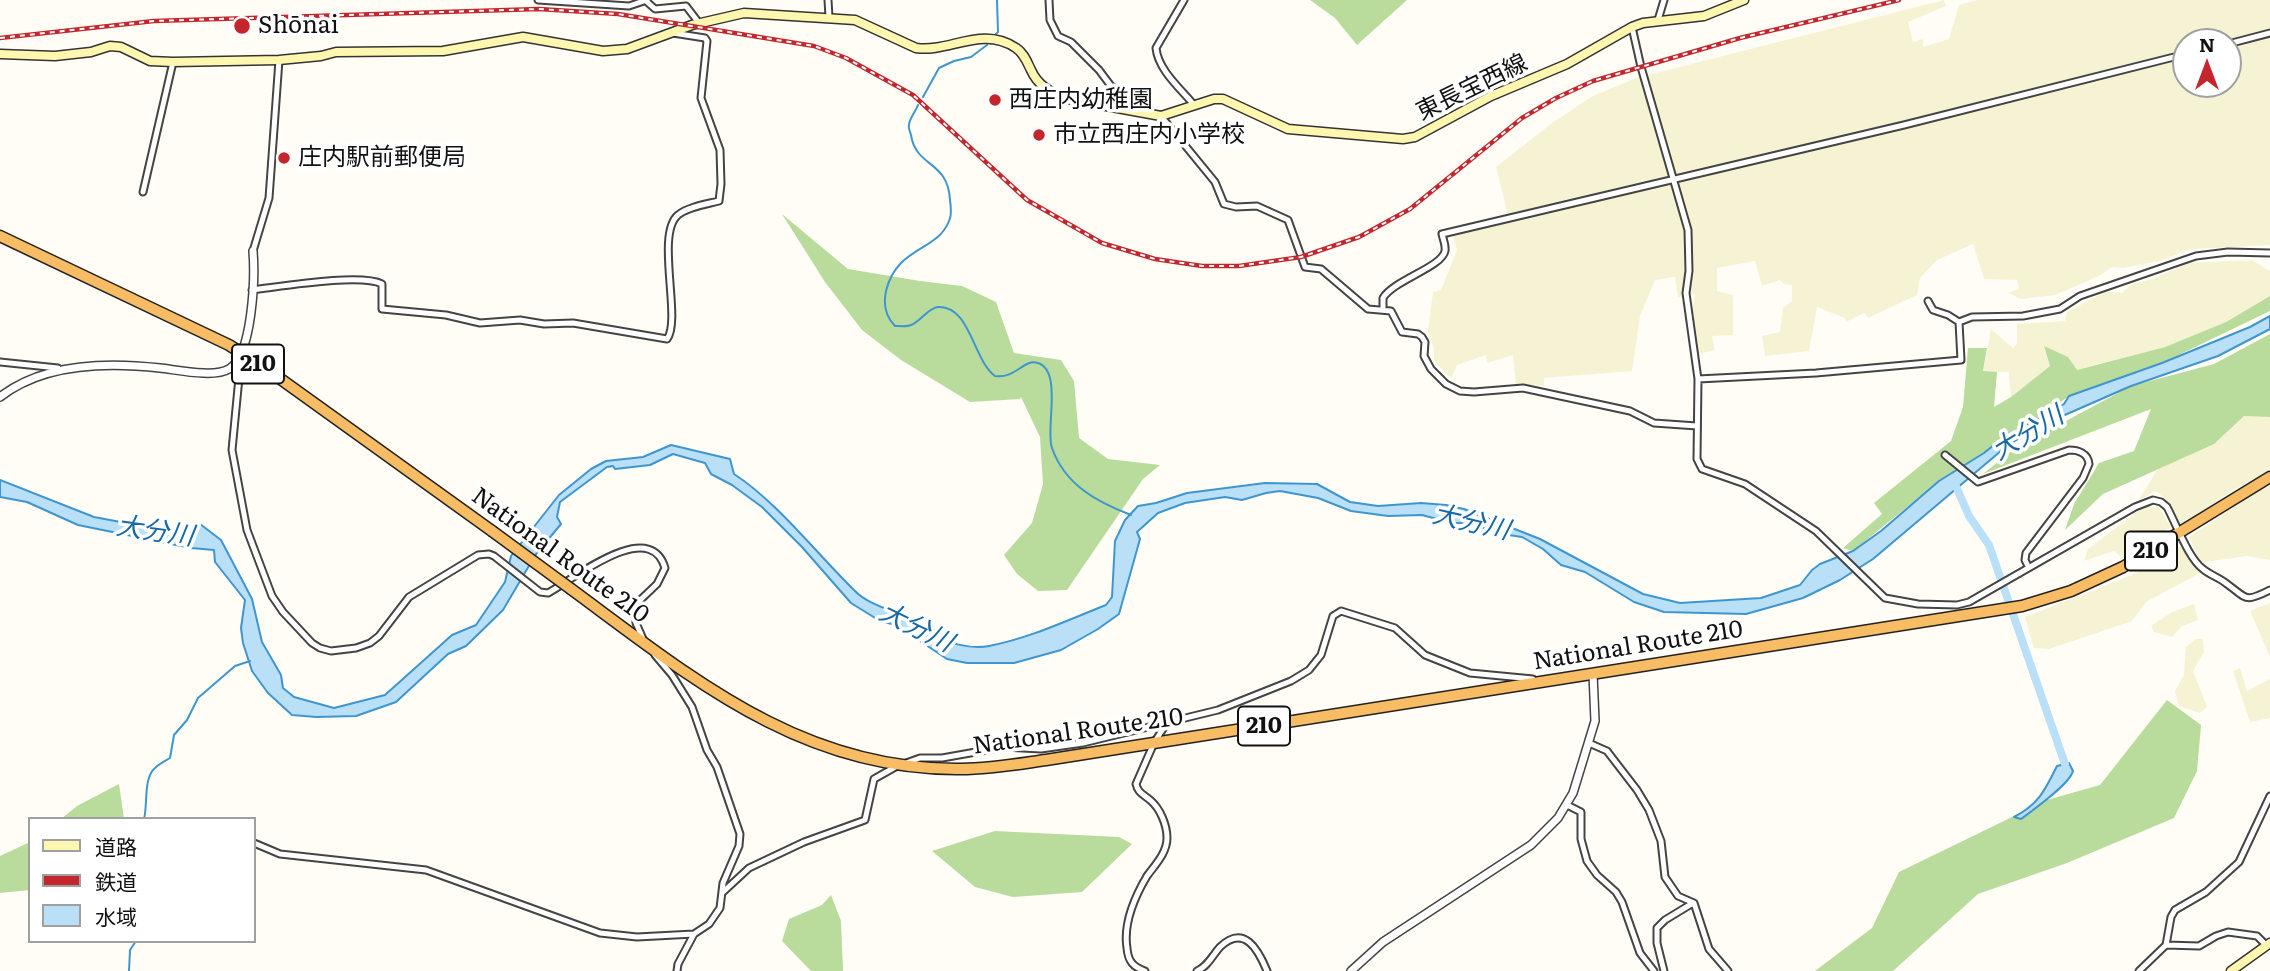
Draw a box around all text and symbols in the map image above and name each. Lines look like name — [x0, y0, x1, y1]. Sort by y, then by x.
place label: Shōnai — [258, 12, 339, 40]
marker: Shōnai — [232, 16, 252, 36]
north arrow — [2172, 28, 2242, 98]
text: N — [2199, 30, 2215, 58]
street label: 東長宝西線 — [1412, 49, 1532, 127]
place label: 西庄内幼稚園 — [1009, 86, 1153, 114]
marker: 西庄内幼稚園 — [987, 92, 1003, 108]
place label: 市立西庄内小学校 — [1053, 121, 1245, 149]
marker: 市立西庄内小学校 — [1031, 127, 1047, 143]
place label: 庄内駅前郵便局 — [298, 144, 466, 172]
marker: 庄内駅前郵便局 — [276, 150, 292, 166]
road number: 210 — [232, 344, 284, 384]
water label: 大分川 — [1987, 401, 2069, 467]
street label: National Route 210 — [466, 482, 654, 630]
water label: 大分川 — [1429, 499, 1513, 547]
water label: 大分川 — [114, 511, 196, 553]
road number: 210 — [2125, 531, 2177, 570]
water label: 大分川 — [874, 597, 958, 659]
street label: National Route 210 — [1531, 615, 1745, 677]
street label: National Route 210 — [971, 703, 1185, 761]
road number: 210 — [1238, 706, 1290, 746]
legend — [28, 817, 256, 943]
text: 道路 — [95, 830, 137, 861]
text: 鉄道 — [95, 865, 137, 896]
text: 水域 — [95, 900, 137, 931]

